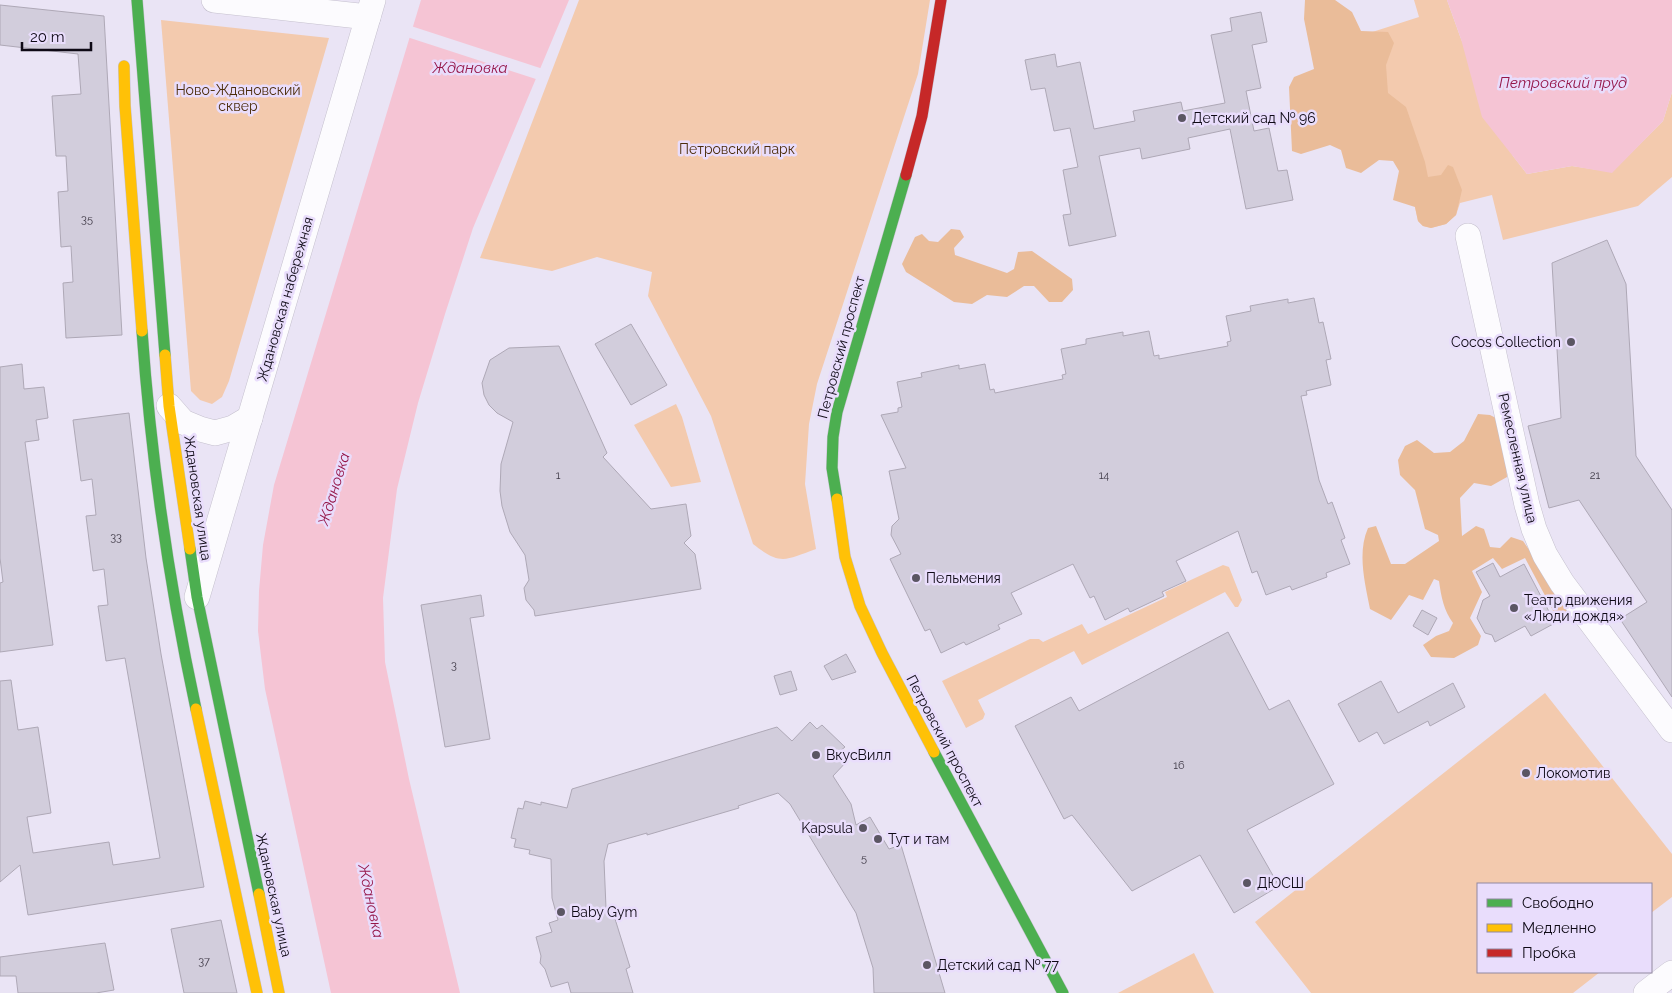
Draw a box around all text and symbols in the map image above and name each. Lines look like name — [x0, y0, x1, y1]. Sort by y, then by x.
scale bar — [22, 20, 91, 52]
text: 20 m — [30, 28, 65, 46]
water label: Ждановка — [431, 59, 508, 77]
water label: Петровский пруд — [1499, 74, 1627, 92]
park label: Ново-Ждановский сквер — [175, 82, 301, 114]
place label: Детский сад № 96 — [1192, 110, 1316, 126]
marker: Детский сад № 96 — [1176, 112, 1188, 124]
park label: Петровский парк — [679, 141, 795, 157]
house number: 35 — [81, 213, 93, 226]
street label: Ждановская набережная — [254, 215, 316, 383]
street label: Петровский проспект — [814, 274, 868, 420]
place label: Cocos Collection — [1451, 334, 1561, 350]
marker: Cocos Collection — [1565, 336, 1577, 348]
street label: Ремесленная улица — [1495, 391, 1541, 525]
street label: Ждановская улица — [181, 434, 215, 562]
water label: Ждановка — [314, 450, 354, 528]
house number: 1 — [556, 469, 561, 482]
house number: 14 — [1099, 469, 1109, 482]
house number: 21 — [1590, 469, 1601, 482]
house number: 33 — [110, 531, 122, 544]
place label: Пельмения — [926, 570, 1001, 586]
marker: Пельмения — [910, 572, 922, 584]
place label: Театр движения «Люди дождя» — [1524, 592, 1633, 624]
marker: Театр движения «Люди дождя» — [1508, 602, 1520, 614]
house number: 3 — [451, 659, 457, 672]
street label: Петровский проспект — [903, 672, 987, 810]
place label: ВкусВилл — [826, 747, 891, 763]
marker: ВкусВилл — [810, 749, 822, 761]
house number: 16 — [1173, 759, 1185, 772]
place label: Локомотив — [1536, 765, 1610, 781]
marker: Локомотив — [1520, 767, 1532, 779]
place label: Kapsula — [801, 820, 853, 836]
marker: Kapsula — [857, 822, 869, 834]
place label: Тут и там — [888, 831, 949, 847]
street label: Ждановская улица — [253, 832, 295, 958]
marker: Тут и там — [872, 833, 884, 845]
house number: 5 — [861, 852, 867, 865]
water label: Ждановка — [354, 861, 388, 940]
place label: ДЮСШ — [1257, 875, 1304, 891]
marker: ДЮСШ — [1241, 877, 1253, 889]
legend — [1477, 883, 1652, 973]
text: Свободно — [1522, 894, 1594, 912]
place label: Baby Gym — [571, 904, 637, 920]
marker: Baby Gym — [555, 906, 567, 918]
text: Медленно — [1522, 919, 1596, 937]
text: Пробка — [1522, 944, 1576, 962]
house number: 37 — [198, 955, 210, 968]
place label: Детский сад № 77 — [937, 957, 1060, 973]
marker: Детский сад № 77 — [921, 959, 933, 971]

